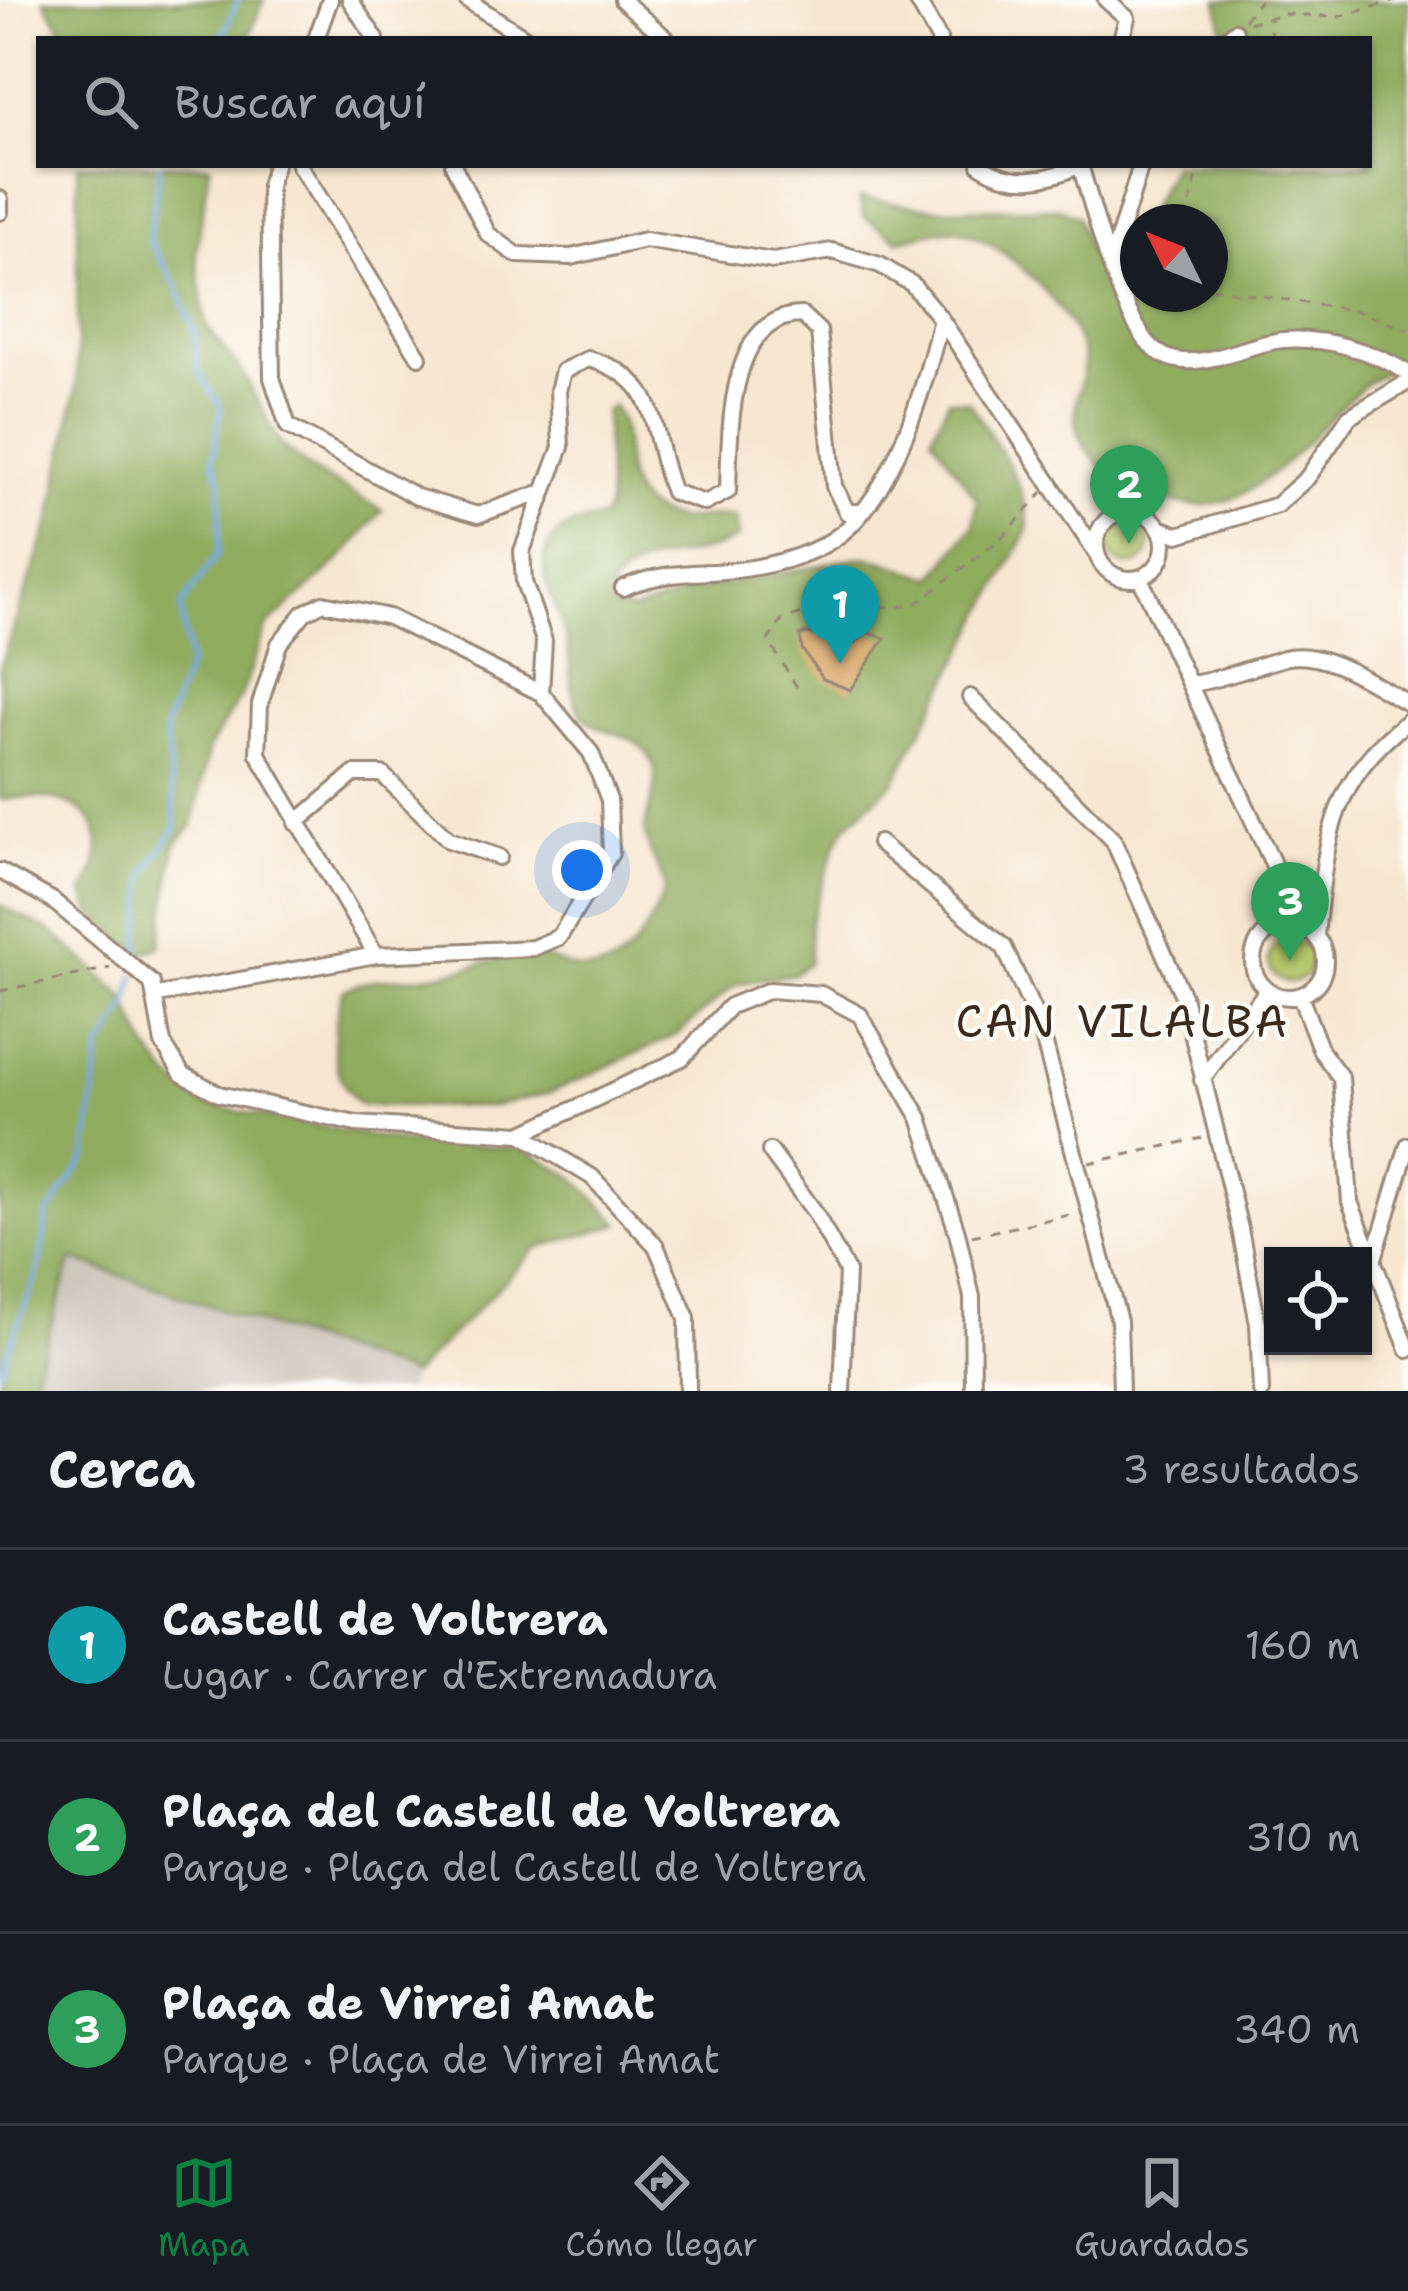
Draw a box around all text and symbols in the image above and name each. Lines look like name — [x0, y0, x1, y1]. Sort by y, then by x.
search box — [36, 36, 1372, 168]
icon: search — [78, 69, 144, 135]
text: Buscar aquí — [174, 72, 426, 132]
north arrow — [1120, 204, 1228, 312]
pin: 2 — [1090, 445, 1168, 544]
pin: 1 — [801, 565, 879, 664]
your location — [552, 840, 612, 900]
pin: 3 — [1251, 862, 1329, 961]
district label: CAN VILALBA — [955, 991, 1291, 1051]
map controls — [1264, 1247, 1372, 1355]
button: locate — [1264, 1247, 1372, 1355]
text: Cerca — [48, 1435, 195, 1503]
text: 3 resultados — [1122, 1443, 1360, 1495]
text: Castell de Voltrera — [162, 1589, 608, 1649]
text: 1 — [78, 1619, 96, 1671]
text: 160 m — [1245, 1619, 1360, 1671]
text: Lugar · Carrer d'Extremadura — [162, 1649, 717, 1701]
text: Plaça del Castell de Voltrera — [162, 1781, 840, 1841]
text: 2 — [73, 1811, 101, 1863]
text: 310 m — [1245, 1811, 1360, 1863]
text: Parque · Plaça del Castell de Voltrera — [162, 1841, 866, 1893]
text: Plaça de Virrei Amat — [162, 1973, 655, 2033]
text: 3 — [73, 2003, 101, 2055]
text: 340 m — [1233, 2003, 1360, 2055]
text: Parque · Plaça de Virrei Amat — [162, 2033, 720, 2085]
tab: Mapa — [158, 2150, 249, 2267]
tab: Cómo llegar — [566, 2150, 758, 2267]
tab: Guardados — [1074, 2150, 1250, 2267]

